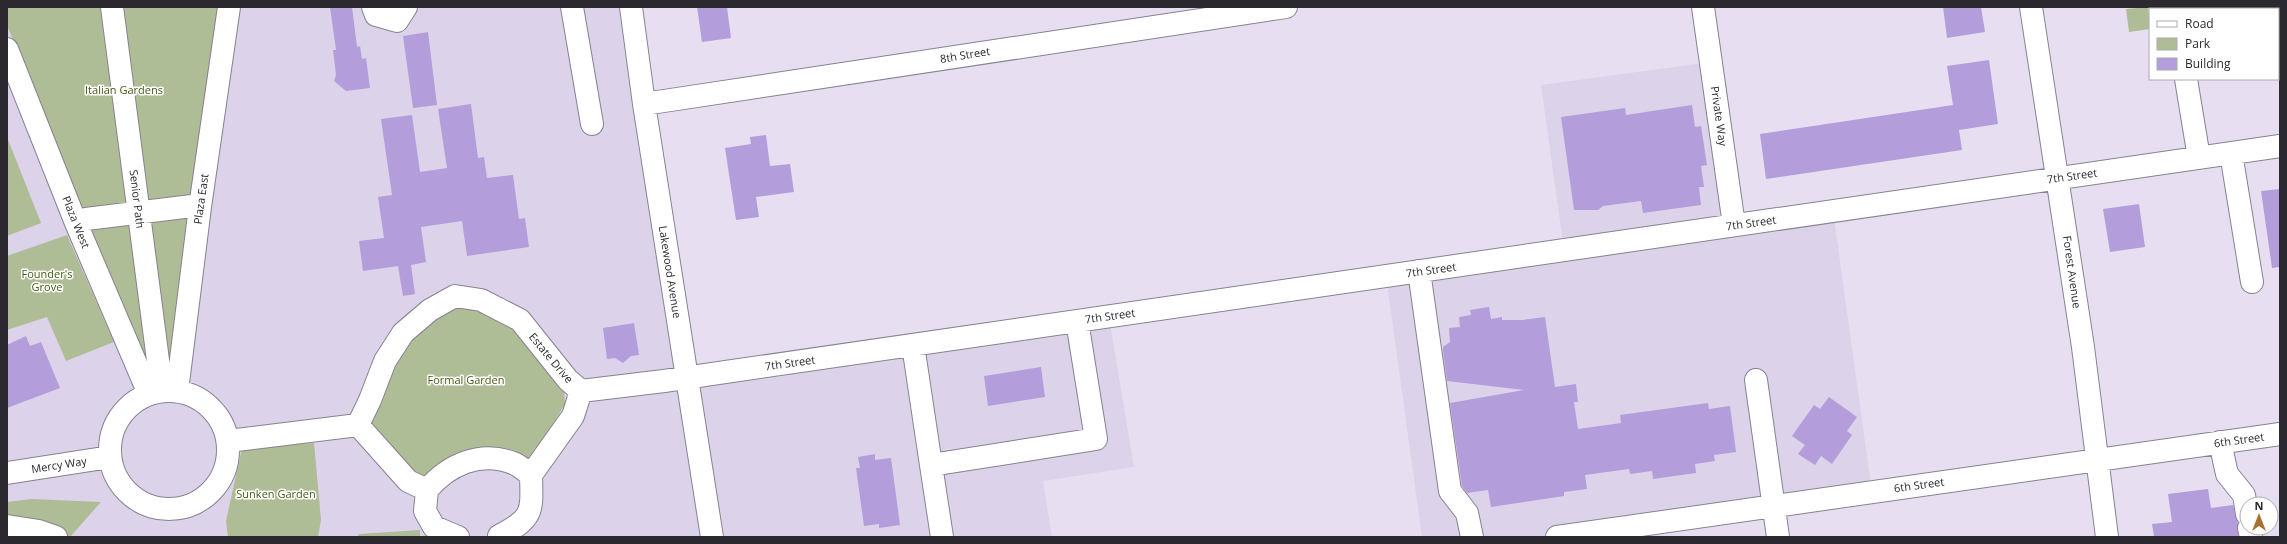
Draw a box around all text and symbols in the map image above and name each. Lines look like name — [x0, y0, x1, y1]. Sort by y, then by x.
legend — [2149, 8, 2279, 80]
text: Road — [2185, 15, 2214, 32]
text: Park — [2185, 35, 2211, 52]
street label: 8th Street — [939, 43, 991, 66]
text: Building — [2185, 55, 2231, 72]
park label: Italian Gardens — [85, 82, 163, 97]
street label: Private Way — [1708, 85, 1731, 147]
street label: 7th Street — [2046, 165, 2098, 186]
street label: Senior Path — [126, 169, 149, 229]
street label: Plaza East — [190, 173, 211, 225]
street label: Plaza West — [59, 193, 94, 250]
street label: 7th Street — [1725, 212, 1777, 233]
street label: Lakewood Avenue — [656, 225, 685, 319]
street label: Forest Avenue — [2060, 235, 2085, 309]
street label: 7th Street — [1405, 259, 1457, 280]
park label: Founder's Grove — [22, 266, 72, 294]
street label: 7th Street — [1084, 305, 1136, 326]
street label: Estate Drive — [526, 329, 577, 386]
street label: 7th Street — [764, 352, 816, 373]
park label: Formal Garden — [428, 372, 504, 387]
street label: 6th Street — [2213, 429, 2265, 450]
street label: Mercy Way — [30, 453, 88, 476]
street label: 6th Street — [1893, 474, 1945, 495]
park label: Sunken Garden — [236, 486, 316, 501]
north arrow — [2239, 496, 2279, 536]
text: N — [2255, 498, 2263, 513]

